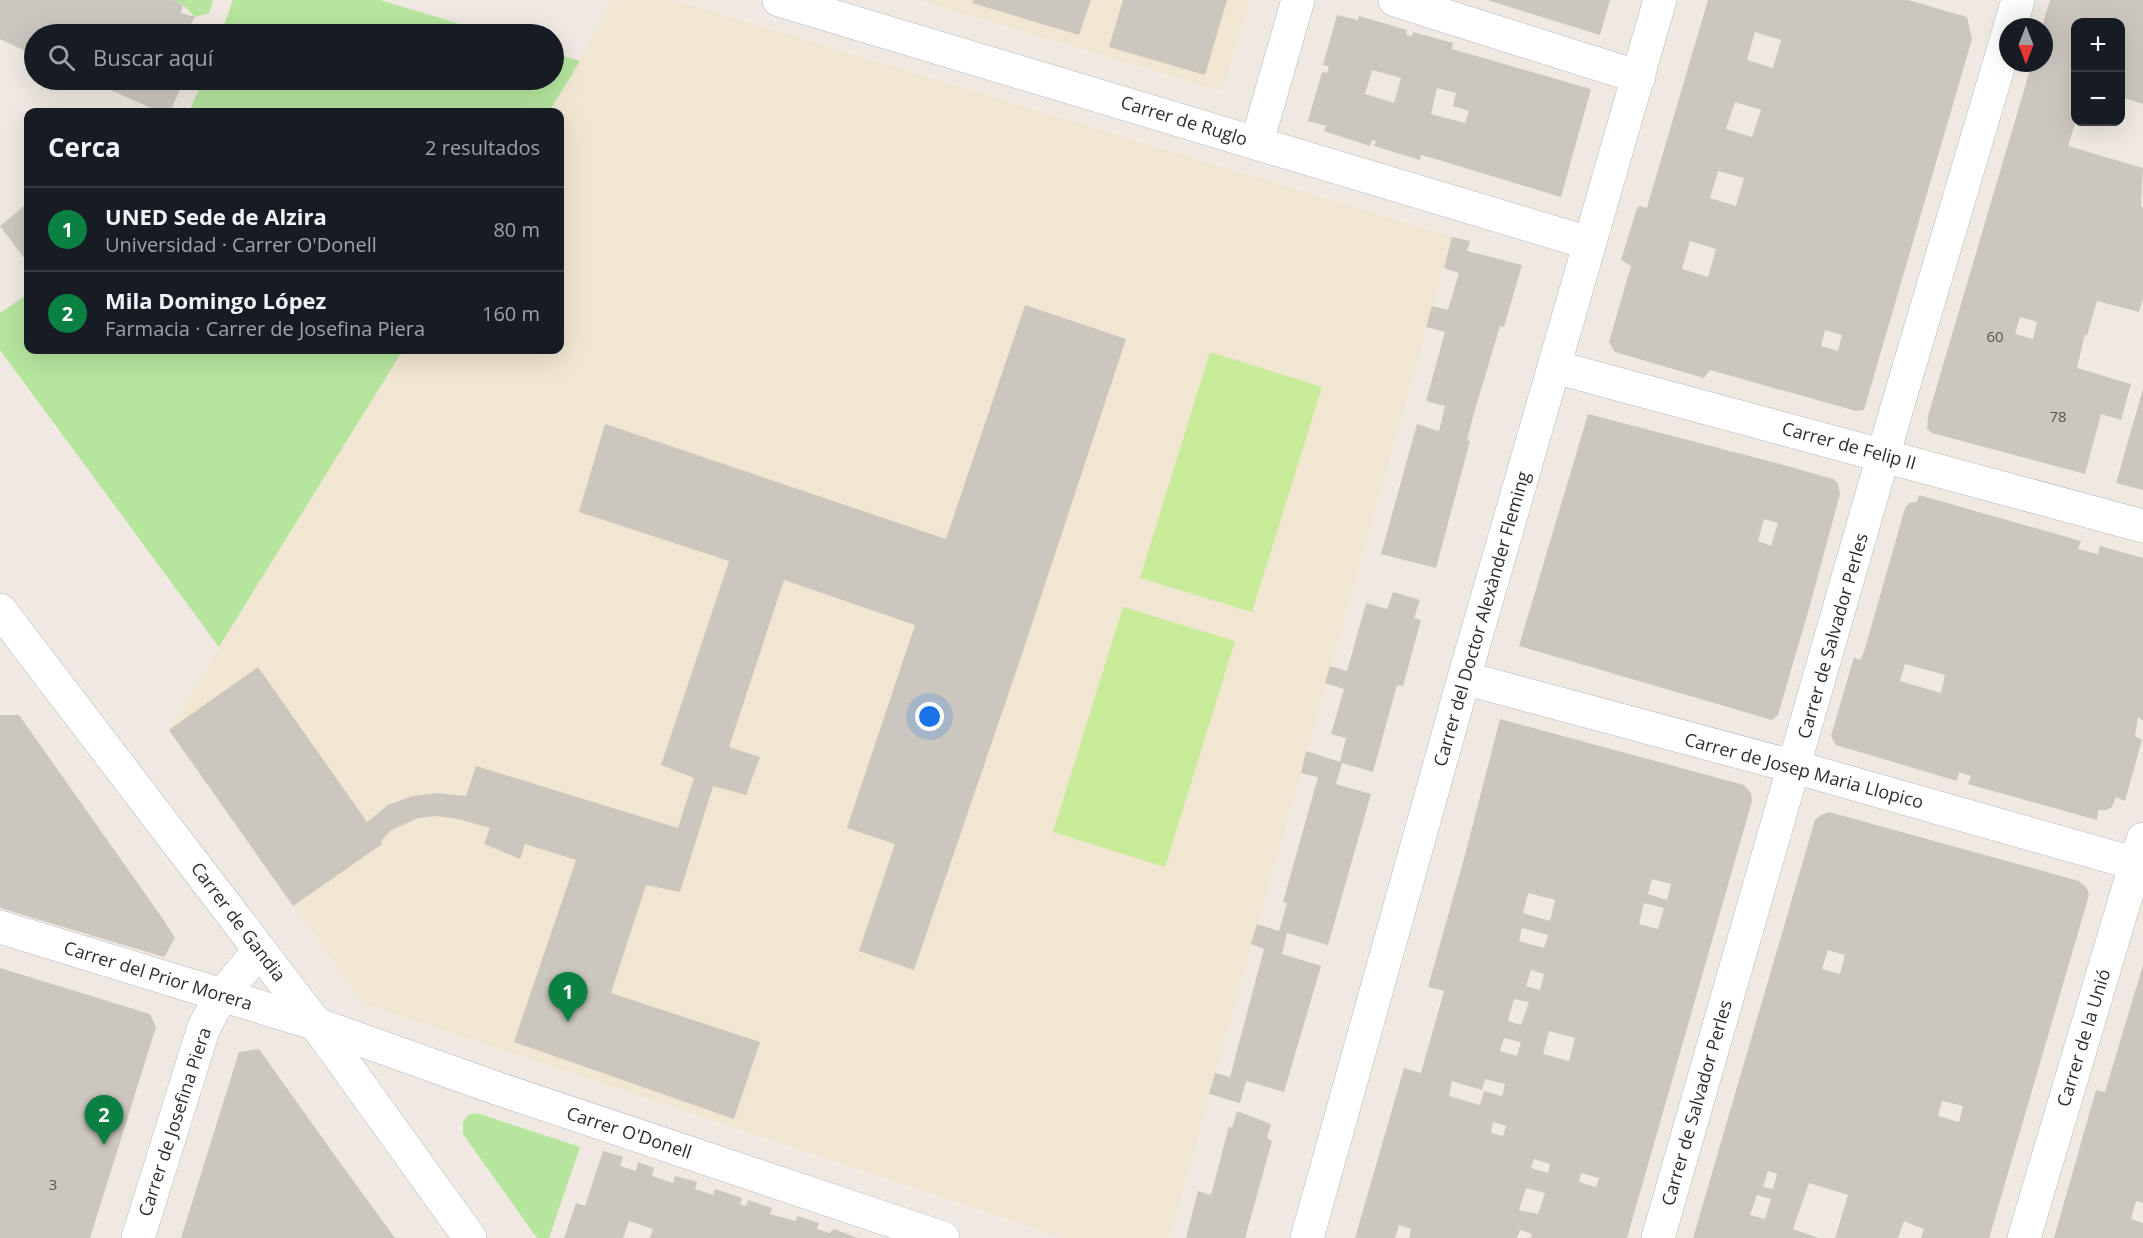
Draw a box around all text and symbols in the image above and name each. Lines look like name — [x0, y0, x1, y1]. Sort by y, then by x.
north arrow — [1999, 18, 2053, 72]
map controls — [2071, 18, 2125, 126]
button: + — [2071, 18, 2125, 72]
search box — [24, 24, 564, 90]
icon: search — [45, 41, 78, 74]
text: Buscar aquí — [93, 42, 213, 72]
button: − — [2071, 72, 2125, 126]
street label: Carrer de Ruglo — [1118, 89, 1251, 151]
text: Cerca — [48, 129, 121, 165]
text: 2 resultados — [425, 134, 540, 161]
text: UNED Sede de Alzira — [105, 201, 327, 231]
text: 1 — [62, 216, 73, 243]
text: 80 m — [493, 216, 540, 243]
text: Universidad · Carrer O'Donell — [105, 231, 377, 258]
text: Mila Domingo López — [105, 285, 326, 315]
text: 2 — [62, 300, 73, 327]
text: 160 m — [482, 300, 540, 327]
text: Farmacia · Carrer de Josefina Piera — [105, 315, 425, 342]
house number: 60 — [1986, 326, 2004, 346]
house number: 78 — [2049, 406, 2067, 426]
street label: Carrer de Felip II — [1779, 416, 1919, 475]
street label: Carrer del Doctor Alexànder Fleming — [1427, 468, 1535, 769]
street label: Carrer de Salvador Perles — [1791, 530, 1873, 741]
your location — [915, 702, 944, 731]
street label: Carrer de Josep Maria Llopico — [1682, 727, 1926, 814]
street label: Carrer de Gandia — [186, 857, 292, 986]
street label: Carrer del Prior Morera — [61, 935, 256, 1015]
street label: Carrer de la Unió — [2051, 966, 2115, 1109]
pin: 1 — [548, 972, 588, 1022]
street label: Carrer de Salvador Perles — [1655, 997, 1737, 1208]
street label: Carrer de Josefina Piera — [132, 1024, 216, 1219]
pin: 2 — [84, 1096, 124, 1145]
street label: Carrer O'Donell — [564, 1101, 695, 1164]
house number: 3 — [49, 1174, 57, 1194]

